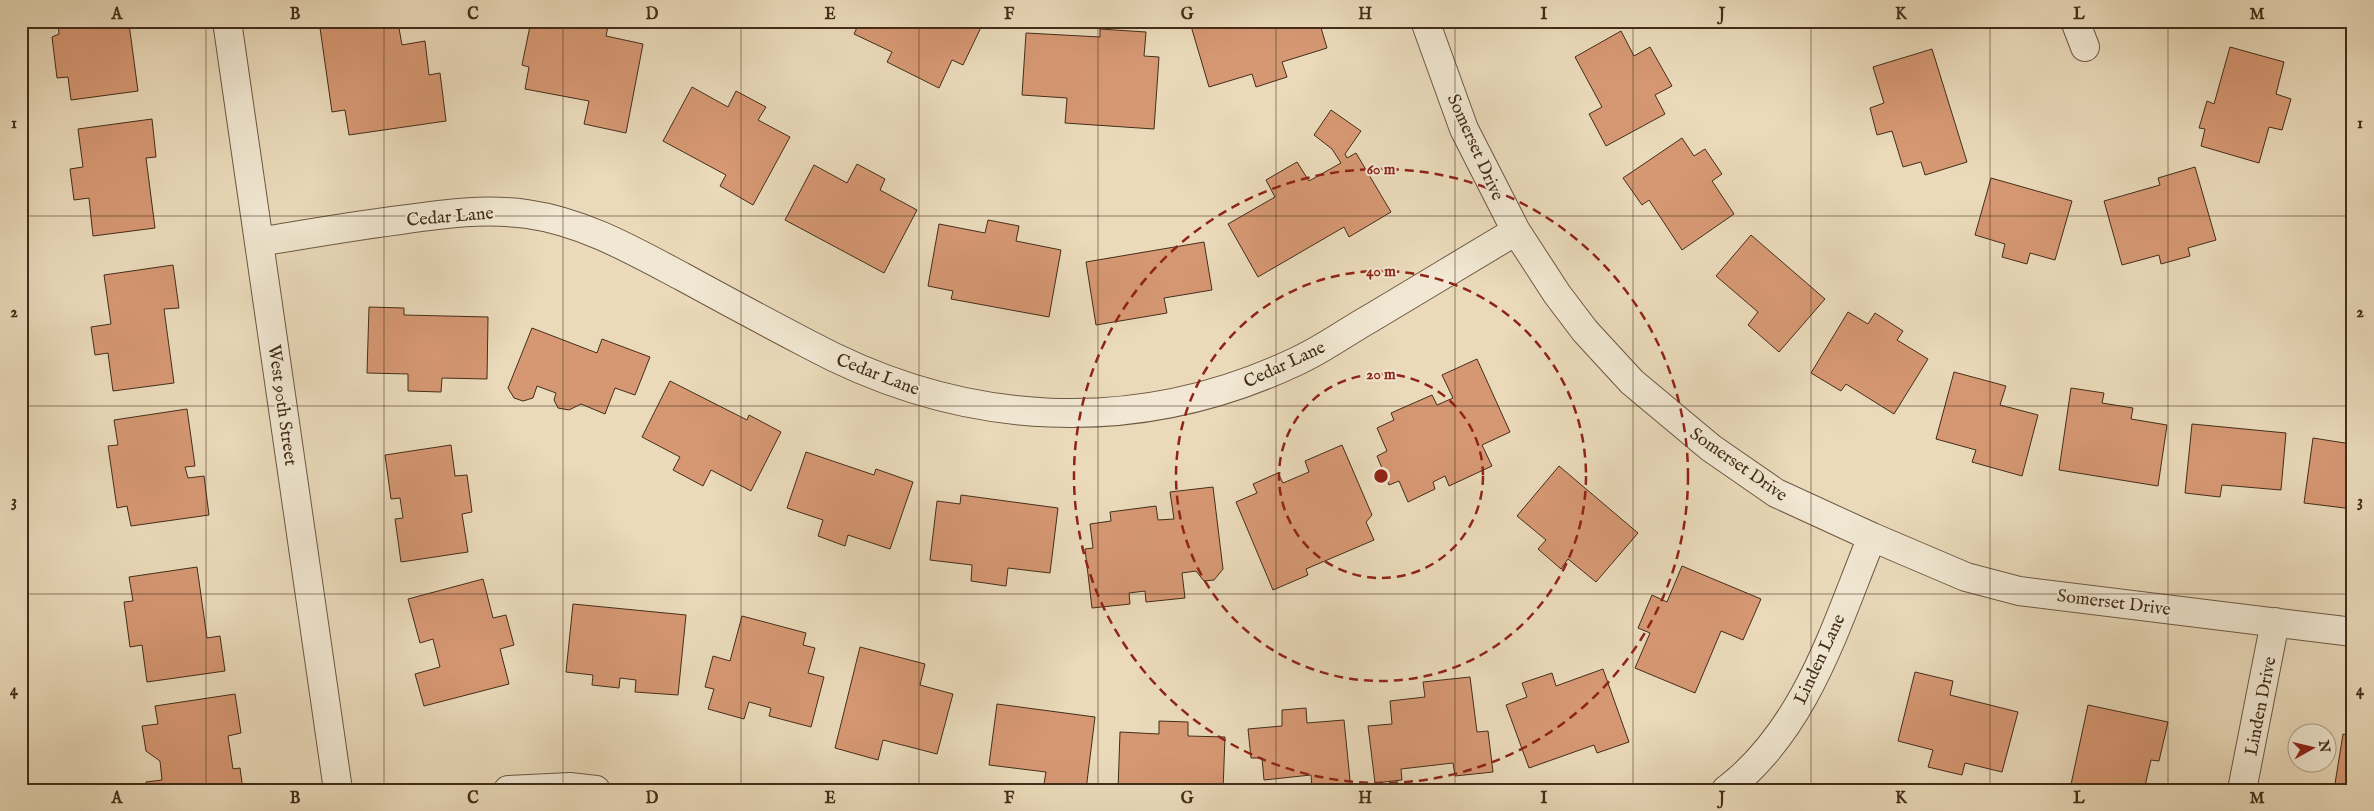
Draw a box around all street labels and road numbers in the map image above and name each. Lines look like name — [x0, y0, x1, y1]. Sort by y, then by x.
street label: Somerset Drive — [1441, 91, 1508, 204]
street label: Cedar Lane — [406, 202, 495, 233]
street label: Cedar Lane — [1240, 336, 1329, 394]
street label: West 90th Street — [262, 343, 301, 467]
street label: Cedar Lane — [833, 349, 922, 402]
street label: Somerset Drive — [1685, 423, 1792, 507]
street label: Somerset Drive — [2056, 585, 2172, 622]
street label: Linden Lane — [1789, 611, 1851, 708]
street label: Linden Drive — [2241, 655, 2282, 758]

